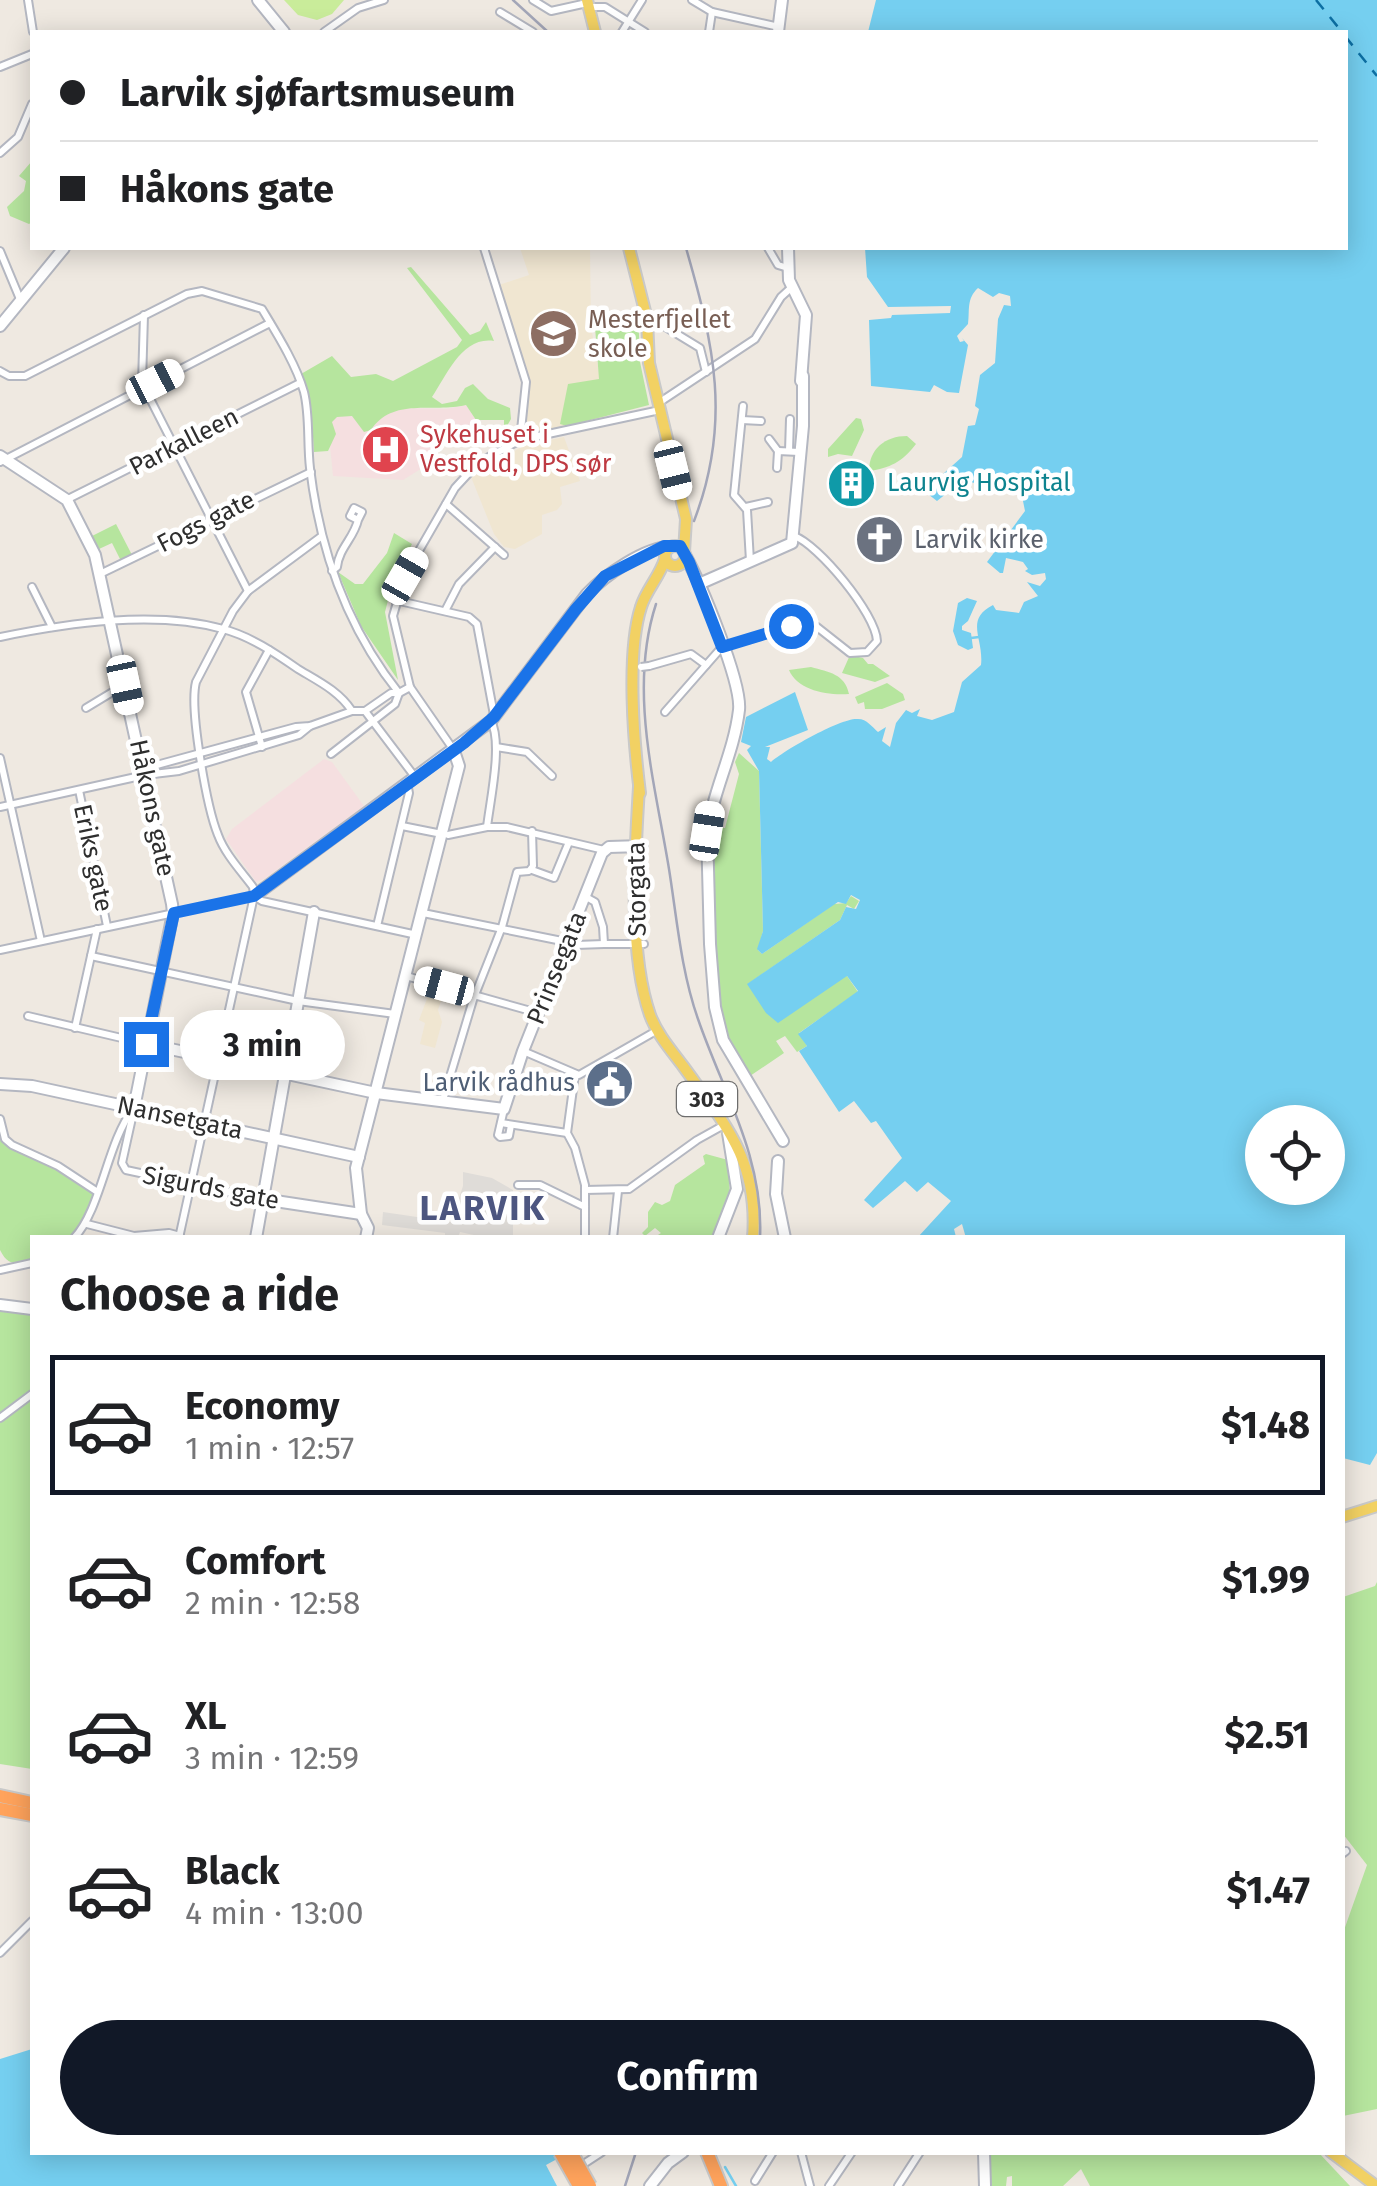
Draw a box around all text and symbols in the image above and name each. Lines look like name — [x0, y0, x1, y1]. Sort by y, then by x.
text: Larvik sjøfartsmuseum — [120, 70, 515, 116]
text: Håkons gate — [120, 166, 334, 212]
place label: Mesterfjellet skole — [588, 305, 732, 364]
school or university icon: Mesterfjellet skole — [527, 308, 579, 360]
car — [121, 355, 189, 409]
street label: Parkalleen — [124, 402, 244, 482]
place label: Sykehuset i Vestfold, DPS sør — [420, 420, 612, 479]
hospital icon: Sykehuset i Vestfold, DPS sør — [359, 423, 411, 475]
car — [651, 437, 695, 503]
building icon: Laurvig Hospital — [826, 457, 878, 509]
place label: Laurvig Hospital — [887, 468, 1071, 498]
street label: Fogs gate — [152, 485, 260, 559]
church icon: Larvik kirke — [853, 514, 905, 566]
place label: Larvik kirke — [914, 525, 1044, 555]
car — [377, 543, 433, 609]
route start — [769, 604, 814, 649]
car — [104, 653, 146, 717]
street label: Håkons gate — [123, 737, 181, 879]
car — [687, 799, 727, 863]
street label: Eriks gate — [67, 801, 119, 915]
street label: Storgata — [621, 841, 653, 937]
street label: Prinsegata — [521, 907, 593, 1029]
car — [411, 964, 477, 1008]
callout: 3 min — [181, 1009, 346, 1079]
route end — [124, 1022, 169, 1067]
text: 3 min — [223, 1026, 302, 1064]
public building icon: Larvik rådhus — [584, 1057, 636, 1109]
place label: Larvik rådhus — [423, 1068, 575, 1098]
road number: 303 — [677, 1082, 737, 1116]
street label: Nansetgata — [114, 1090, 246, 1146]
map controls — [1245, 1105, 1345, 1205]
button: locate — [1245, 1105, 1345, 1205]
street label: Sigurds gate — [140, 1160, 282, 1216]
district label: LARVIK — [419, 1187, 547, 1229]
text: Choose a ride — [60, 1268, 339, 1322]
icon: car — [65, 1380, 155, 1470]
text: Economy — [185, 1383, 340, 1429]
text: $1.48 — [1221, 1402, 1310, 1448]
text: 1 min · 12:57 — [185, 1429, 354, 1467]
icon: car — [65, 1535, 155, 1625]
text: Comfort — [185, 1538, 326, 1584]
text: $1.99 — [1222, 1557, 1310, 1603]
text: 2 min · 12:58 — [185, 1584, 360, 1622]
icon: car — [65, 1690, 155, 1780]
text: XL — [185, 1693, 227, 1739]
text: $2.51 — [1225, 1712, 1310, 1758]
text: 3 min · 12:59 — [185, 1739, 359, 1777]
icon: car — [65, 1845, 155, 1935]
text: Black — [185, 1848, 280, 1894]
text: $1.47 — [1226, 1867, 1310, 1913]
text: 4 min · 13:00 — [185, 1894, 364, 1932]
button: Confirm — [60, 2020, 1315, 2135]

